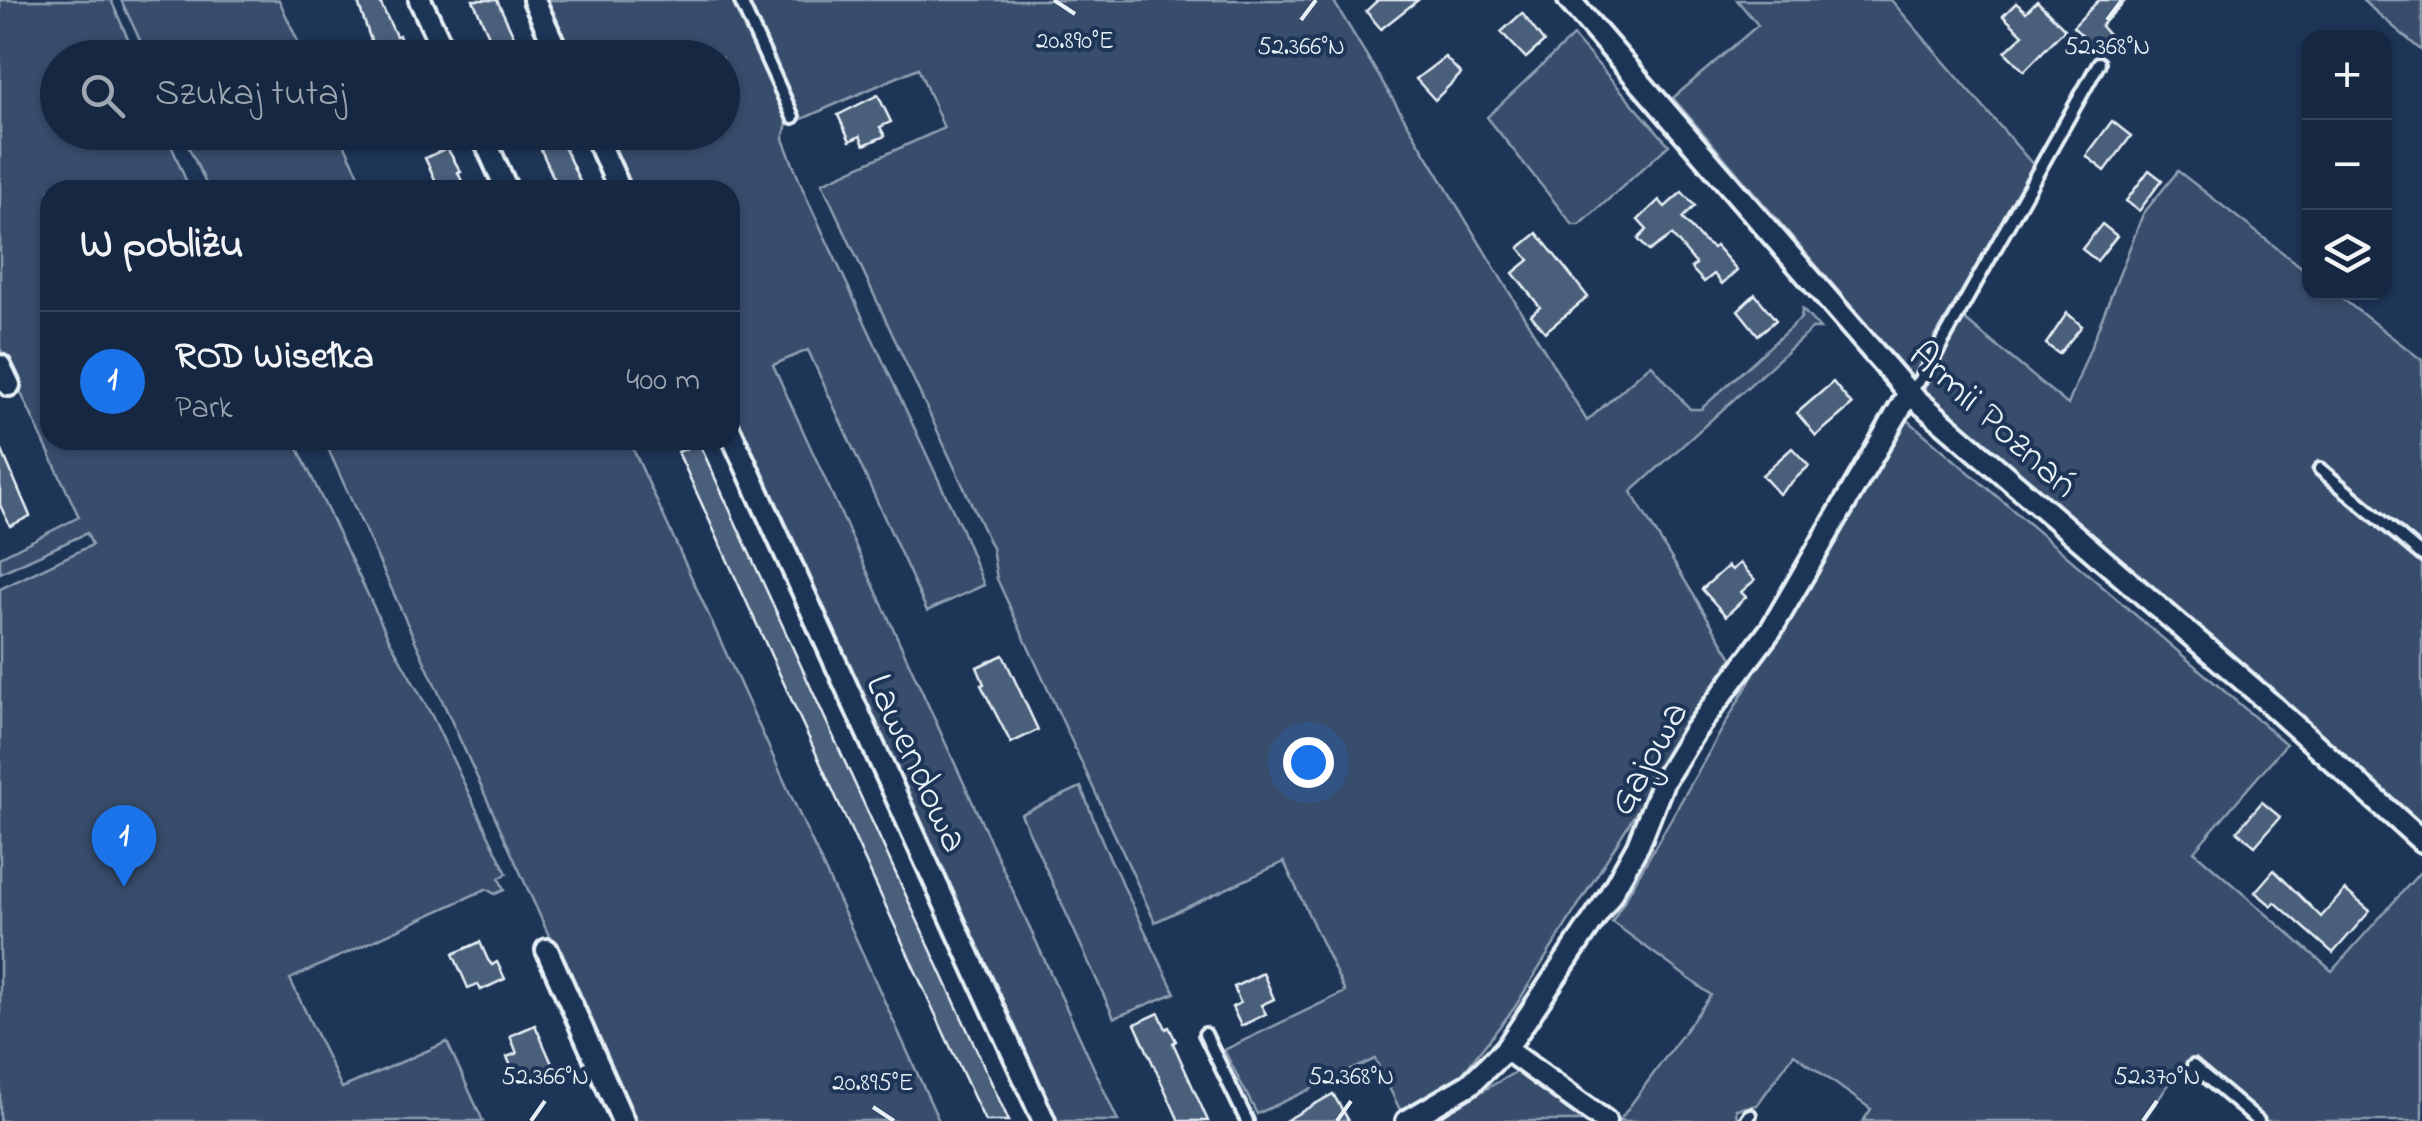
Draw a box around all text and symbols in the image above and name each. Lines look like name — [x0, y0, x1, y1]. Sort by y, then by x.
text: 20.890°E — [1036, 24, 1114, 60]
text: 52.366°N — [1257, 30, 1345, 66]
text: 52.368°N — [2064, 30, 2150, 66]
map controls — [2302, 30, 2392, 300]
button: + — [2302, 30, 2392, 120]
search box — [40, 40, 740, 150]
text: Szukaj tutaj — [155, 67, 346, 123]
icon: search — [75, 68, 130, 123]
button: − — [2302, 120, 2392, 210]
button: layers — [2302, 210, 2392, 300]
text: W pobliżu — [80, 215, 244, 276]
street label: Armii Poznań — [1894, 329, 2090, 514]
text: ROD Wisełka — [175, 330, 374, 386]
text: 1 — [107, 358, 118, 405]
text: 400 m — [626, 358, 700, 405]
text: Park — [175, 386, 233, 433]
street label: Lawendowa — [848, 665, 982, 863]
street label: Gajowa — [1594, 691, 1706, 827]
your location — [1283, 737, 1334, 788]
pin: 1 — [92, 804, 156, 887]
text: 52.366°N — [501, 1060, 589, 1096]
text: 52.368°N — [1308, 1060, 1394, 1096]
text: 52.370°N — [2114, 1060, 2200, 1096]
text: 20.895°E — [832, 1066, 914, 1102]

